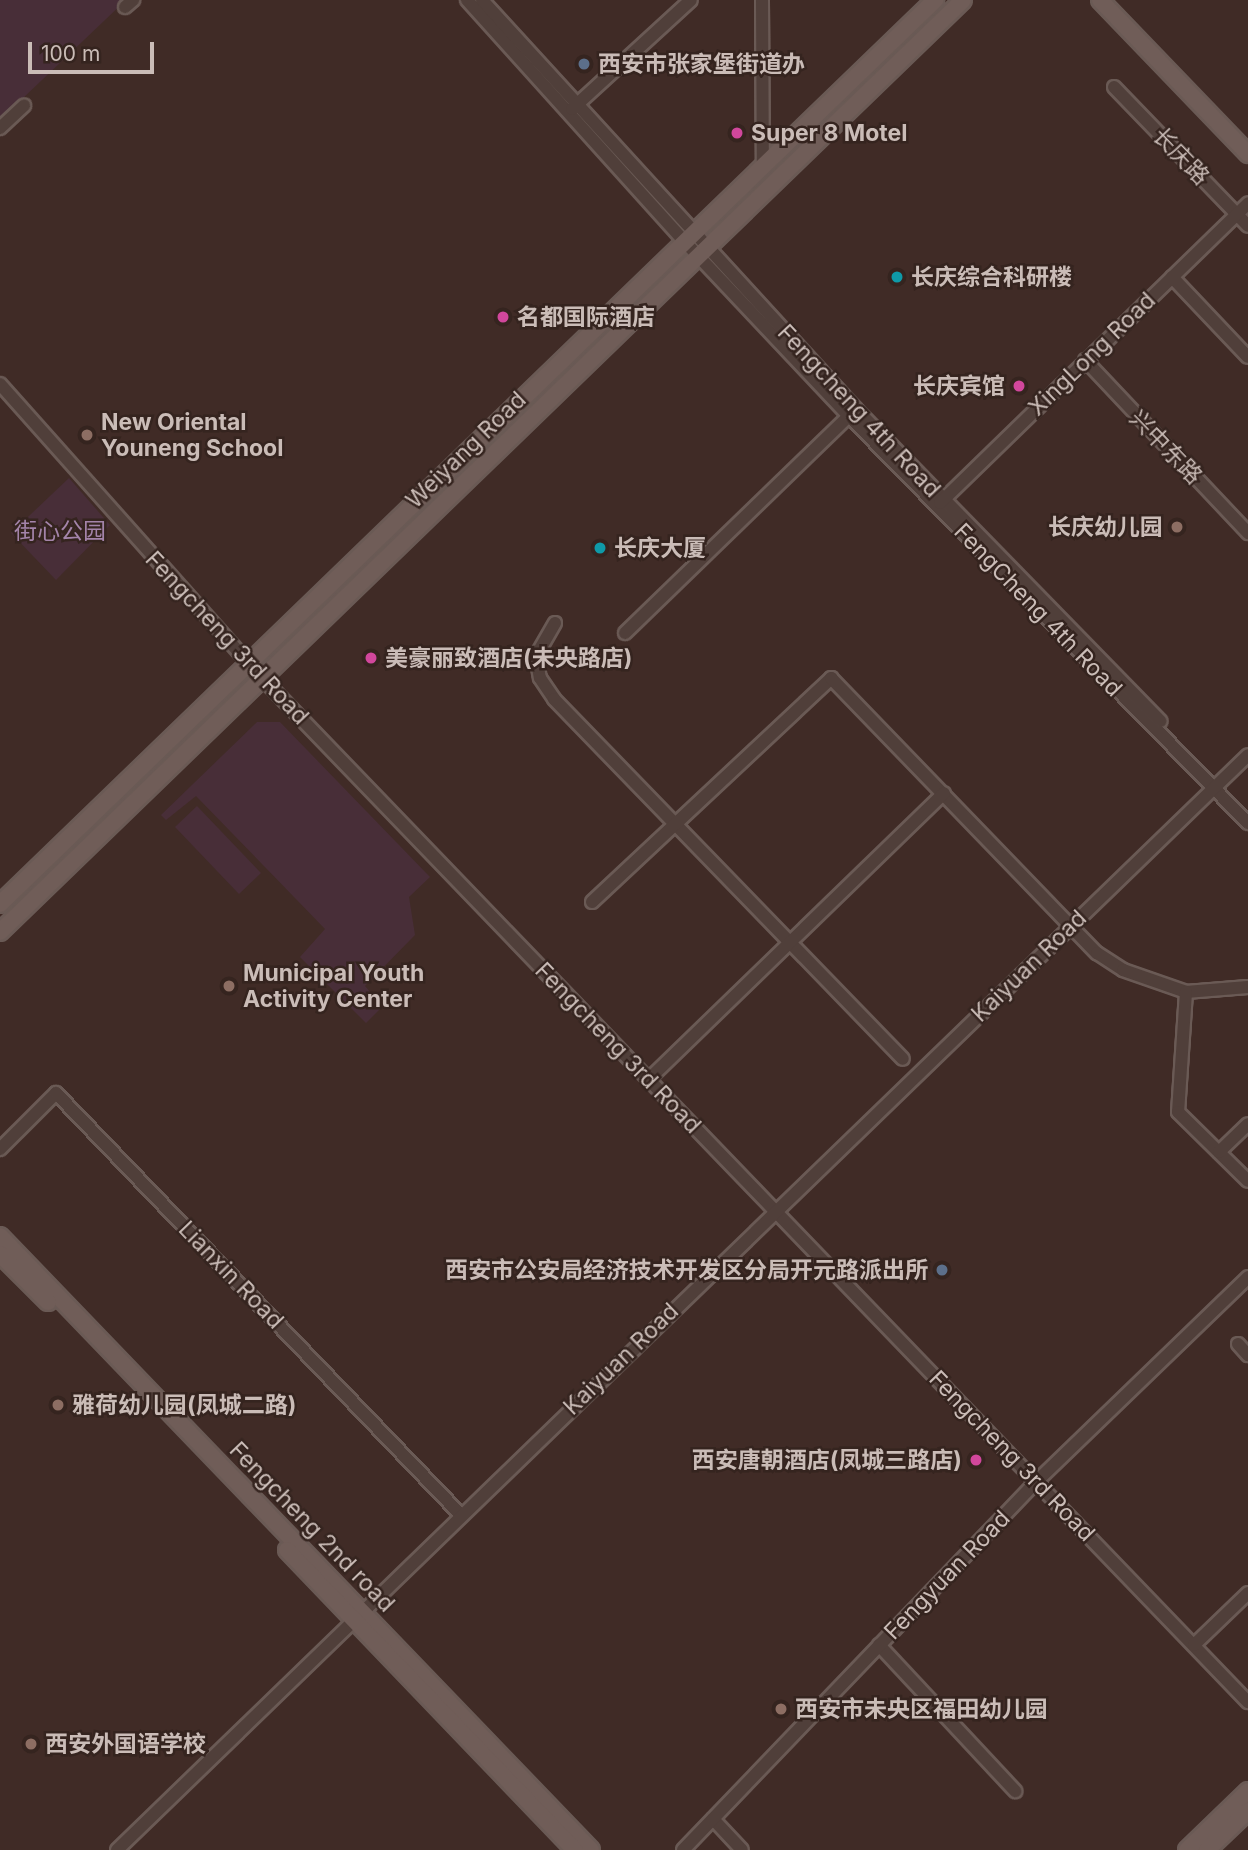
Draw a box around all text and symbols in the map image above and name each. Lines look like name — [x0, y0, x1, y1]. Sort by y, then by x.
scale bar — [32, 28, 158, 72]
text: 100 m — [41, 41, 100, 66]
place label: 西安市张家堡街道办 — [598, 50, 805, 78]
marker: 西安市张家堡街道办 — [576, 56, 592, 72]
place label: Super 8 Motel — [751, 119, 907, 147]
street label: 长庆路 — [1147, 122, 1215, 190]
marker: Super 8 Motel — [729, 125, 745, 141]
place label: 长庆综合科研楼 — [911, 263, 1072, 291]
marker: 长庆综合科研楼 — [889, 269, 905, 285]
street label: XingLong Road — [1023, 287, 1161, 421]
place label: 名都国际酒店 — [517, 303, 655, 331]
marker: 名都国际酒店 — [495, 309, 511, 325]
street label: Fengcheng 4th Road — [772, 319, 946, 503]
place label: 长庆宾馆 — [913, 372, 1005, 400]
marker: 长庆宾馆 — [1011, 378, 1027, 394]
street label: Weiyang Road — [400, 386, 532, 514]
street label: 兴中东路 — [1124, 404, 1208, 490]
place label: New Oriental Youneng School — [101, 408, 283, 462]
marker: New Oriental Youneng School — [79, 427, 95, 443]
place label: 长庆幼儿园 — [1048, 513, 1163, 541]
park label: 街心公园 — [14, 517, 106, 545]
street label: FengCheng 4th Road — [948, 518, 1128, 702]
marker: 长庆幼儿园 — [1169, 519, 1185, 535]
place label: 长庆大厦 — [614, 534, 706, 562]
marker: 长庆大厦 — [592, 540, 608, 556]
street label: Fengcheng 3rd Road — [140, 546, 314, 730]
place label: 美豪丽致酒店(未央路店) — [385, 644, 632, 672]
marker: 美豪丽致酒店(未央路店) — [363, 650, 379, 666]
street label: Kaiyuan Road — [966, 904, 1092, 1028]
street label: Fengcheng 3rd Road — [529, 957, 707, 1139]
place label: Municipal Youth Activity Center — [243, 959, 424, 1013]
marker: Municipal Youth Activity Center — [221, 978, 237, 994]
street label: Lianxin Road — [173, 1216, 289, 1334]
place label: 西安市公安局经济技术开发区分局开元路派出所 — [445, 1256, 928, 1284]
marker: 西安市公安局经济技术开发区分局开元路派出所 — [934, 1262, 950, 1278]
street label: Kaiyuan Road — [558, 1297, 684, 1421]
street label: Fengcheng 3rd Road — [923, 1365, 1101, 1547]
place label: 雅荷幼儿园(凤城二路) — [72, 1391, 296, 1419]
marker: 雅荷幼儿园(凤城二路) — [50, 1397, 66, 1413]
street label: Fengcheng 2nd road — [224, 1436, 400, 1618]
place label: 西安唐朝酒店(凤城三路店) — [692, 1446, 962, 1474]
marker: 西安唐朝酒店(凤城三路店) — [968, 1452, 984, 1468]
street label: Fengyuan Road — [878, 1505, 1016, 1645]
place label: 西安市未央区福田幼儿园 — [795, 1695, 1048, 1723]
marker: 西安市未央区福田幼儿园 — [773, 1701, 789, 1717]
place label: 西安外国语学校 — [45, 1730, 206, 1758]
marker: 西安外国语学校 — [23, 1736, 39, 1752]

